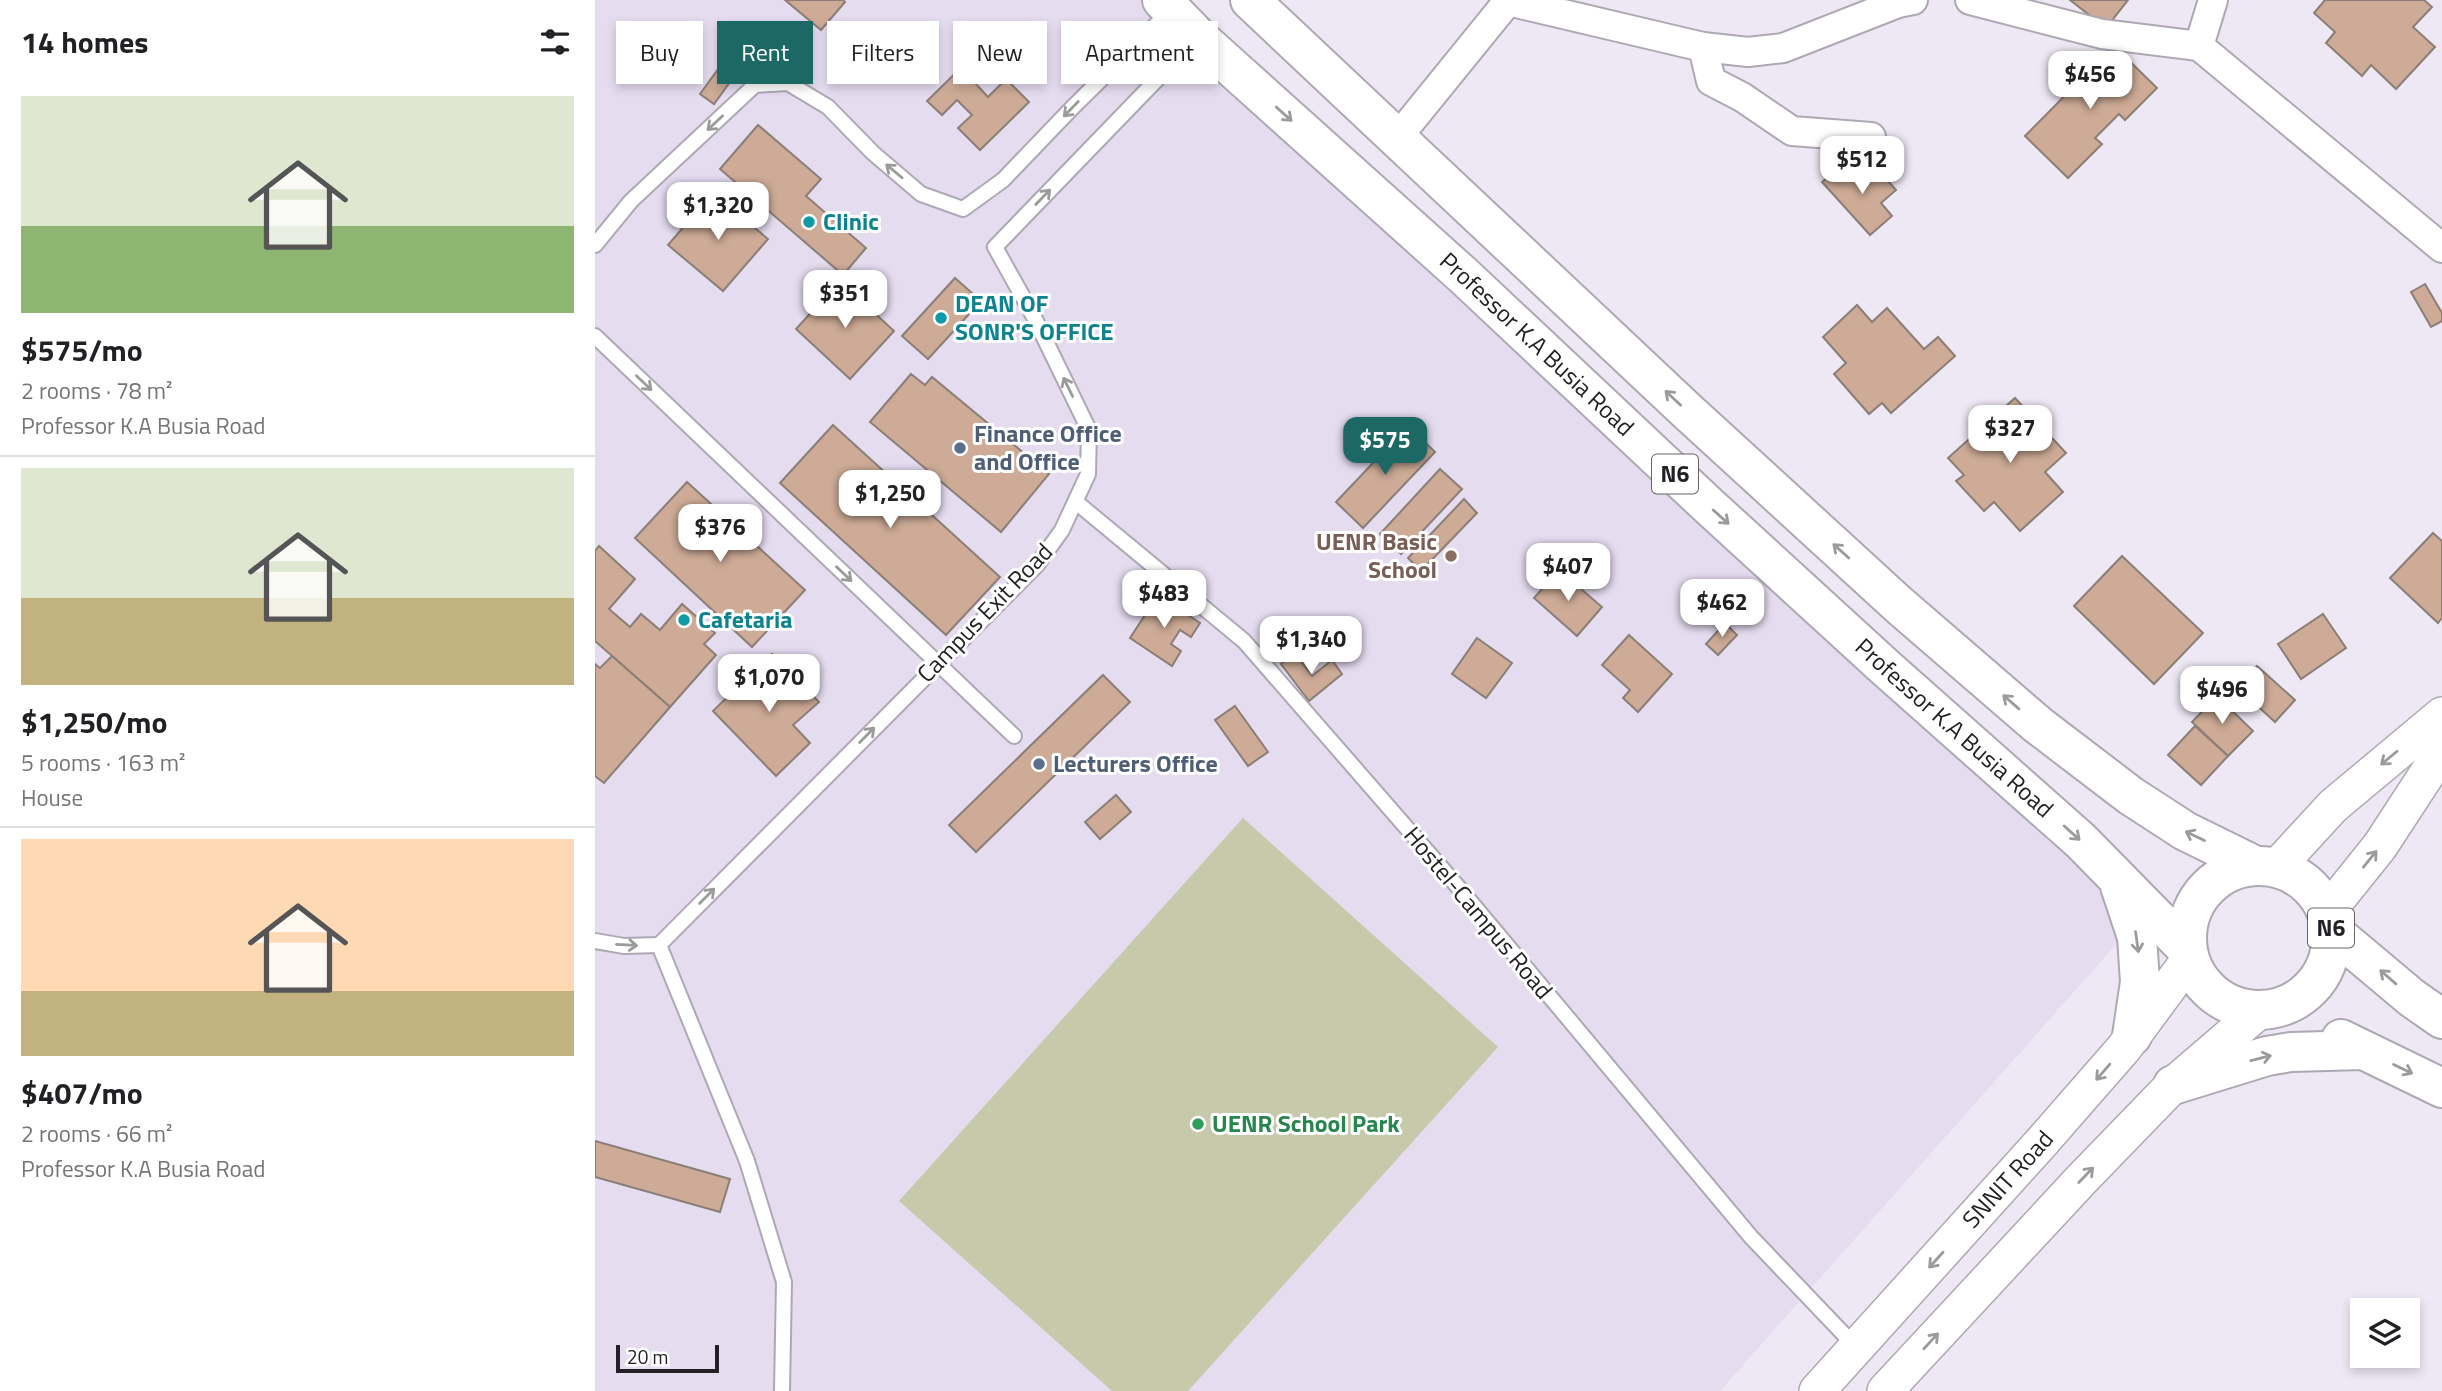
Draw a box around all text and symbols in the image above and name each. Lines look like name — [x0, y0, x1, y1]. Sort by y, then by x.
text: 14 homes — [21, 19, 148, 65]
chip: Buy — [616, 21, 703, 84]
chip: Rent — [717, 21, 813, 84]
chip: Filters — [827, 21, 939, 84]
chip: New — [953, 21, 1047, 84]
chip: Apartment — [1061, 21, 1218, 84]
icon: filters — [536, 23, 574, 61]
pin: $456 — [2049, 52, 2131, 111]
text: $456 — [2064, 56, 2116, 91]
one-way arrow — [1062, 100, 1079, 117]
one-way arrow — [1275, 105, 1292, 122]
one-way arrow — [707, 114, 724, 131]
pin: $512 — [1821, 136, 1903, 196]
text: $512 — [1836, 141, 1888, 176]
icon: home — [235, 142, 361, 268]
one-way arrow — [886, 164, 904, 179]
pin: $1,320 — [661, 182, 775, 242]
text: $1,320 — [683, 187, 753, 222]
one-way arrow — [1035, 189, 1052, 206]
place label: Clinic — [823, 203, 879, 239]
marker: Clinic — [801, 214, 817, 230]
street label: Professor K.A Busia Road — [1432, 243, 1643, 444]
pin: $351 — [804, 270, 886, 330]
text: $351 — [819, 275, 871, 310]
place label: DEAN OF SONR'S OFFICE — [955, 285, 1114, 349]
marker: DEAN OF SONR'S OFFICE — [933, 310, 949, 326]
text: $575/mo — [21, 327, 143, 373]
text: 2 rooms · 78 m² — [21, 373, 172, 408]
one-way arrow — [635, 374, 652, 391]
one-way arrow — [1061, 377, 1074, 398]
one-way arrow — [1665, 389, 1682, 406]
pin: $327 — [1969, 406, 2051, 465]
text: Professor K.A Busia Road — [21, 408, 265, 443]
text: $327 — [1984, 410, 2036, 445]
place label: Finance Office and Office — [974, 415, 1122, 479]
pin: $575 — [1344, 418, 1426, 477]
text: $575 — [1359, 422, 1411, 457]
marker: Finance Office and Office — [952, 440, 968, 456]
road number: N6 — [1652, 454, 1698, 494]
pin: $1,250 — [833, 470, 947, 530]
text: $1,250 — [855, 475, 925, 510]
pin: $376 — [679, 504, 761, 564]
text: $376 — [694, 509, 746, 544]
one-way arrow — [1712, 509, 1730, 525]
icon: home — [235, 514, 361, 640]
place label: UENR Basic School — [1316, 523, 1437, 587]
street label: Campus Exit Road — [908, 534, 1060, 690]
one-way arrow — [1833, 543, 1850, 560]
pin: $407 — [1527, 544, 1609, 603]
marker: UENR Basic School — [1443, 548, 1459, 564]
text: $407 — [1542, 548, 1594, 583]
one-way arrow — [835, 566, 852, 583]
pin: $483 — [1123, 570, 1205, 630]
text: $483 — [1138, 575, 1190, 610]
pin: $462 — [1681, 580, 1763, 639]
text: $462 — [1696, 584, 1748, 619]
place label: Cafetaria — [698, 601, 792, 637]
marker: Cafetaria — [676, 612, 692, 628]
pin: $1,340 — [1254, 616, 1368, 676]
text: $1,340 — [1276, 621, 1346, 656]
street label: Professor K.A Busia Road — [1847, 629, 2062, 826]
pin: $1,070 — [712, 654, 826, 714]
text: $1,070 — [734, 659, 804, 694]
pin: $496 — [2181, 666, 2263, 726]
text: $496 — [2196, 671, 2248, 706]
one-way arrow — [2002, 694, 2020, 710]
text: $1,250/mo — [21, 699, 167, 745]
one-way arrow — [859, 726, 876, 743]
text: 5 rooms · 163 m² — [21, 745, 185, 780]
place label: Lecturers Office — [1053, 745, 1218, 781]
one-way arrow — [2381, 750, 2399, 766]
marker: Lecturers Office — [1031, 756, 1047, 772]
text: House — [21, 780, 83, 815]
street label: Hostel-Campus Road — [1396, 818, 1562, 1006]
one-way arrow — [2063, 825, 2081, 841]
one-way arrow — [2185, 828, 2206, 842]
one-way arrow — [2362, 850, 2377, 868]
icon: home — [235, 885, 361, 1011]
one-way arrow — [699, 888, 716, 905]
road number: N6 — [2308, 909, 2354, 948]
one-way arrow — [2131, 930, 2144, 953]
one-way arrow — [615, 939, 638, 952]
one-way arrow — [2379, 969, 2397, 985]
one-way arrow — [2249, 1051, 2272, 1064]
one-way arrow — [2095, 1063, 2111, 1081]
one-way arrow — [2392, 1063, 2413, 1077]
text: $407/mo — [21, 1070, 143, 1116]
place label: UENR School Park — [1212, 1105, 1400, 1141]
text: 2 rooms · 66 m² — [21, 1116, 172, 1151]
marker: UENR School Park — [1190, 1116, 1206, 1132]
street label: SNNIT Road — [1953, 1122, 2061, 1236]
text: Professor K.A Busia Road — [21, 1151, 265, 1186]
one-way arrow — [2078, 1166, 2095, 1183]
one-way arrow — [1928, 1251, 1944, 1269]
map controls — [2350, 1298, 2420, 1368]
button: layers — [2350, 1298, 2420, 1368]
one-way arrow — [1923, 1332, 1939, 1350]
scale bar — [616, 1342, 719, 1374]
text: 20 m — [627, 1342, 668, 1371]

